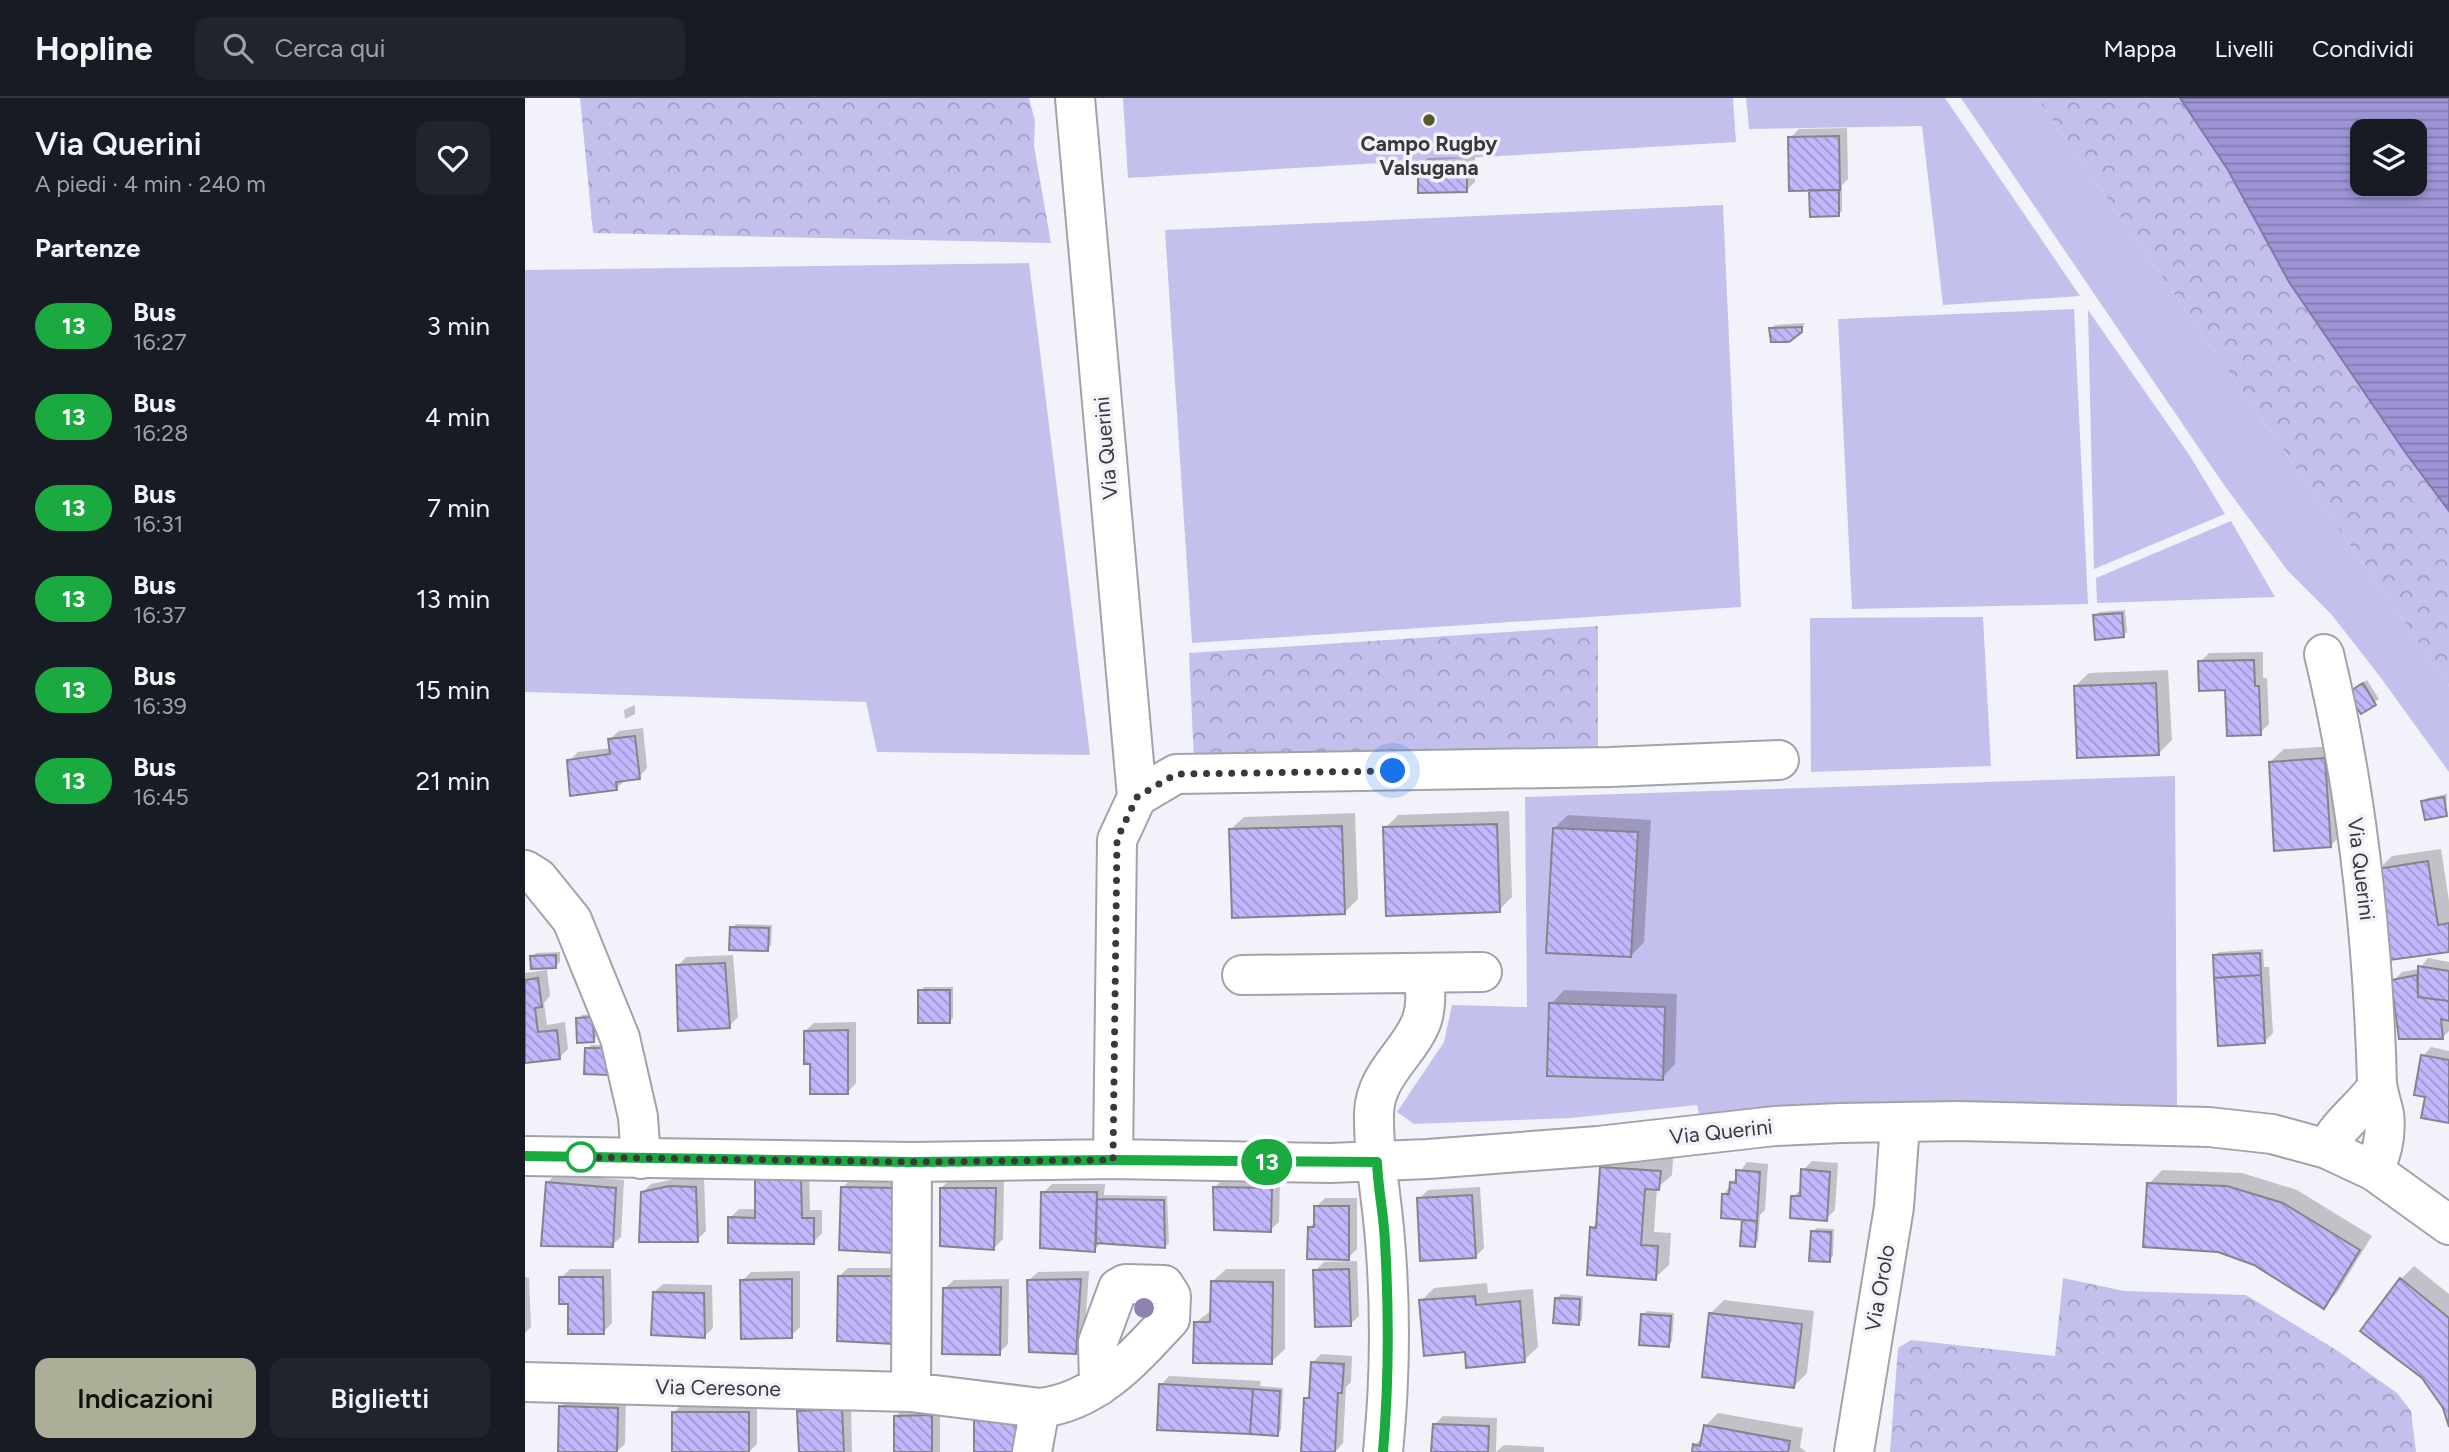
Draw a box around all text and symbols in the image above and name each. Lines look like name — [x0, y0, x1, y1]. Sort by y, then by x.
search box — [195, 17, 685, 80]
text: Hopline — [35, 29, 153, 68]
icon: search — [219, 29, 257, 67]
text: Cerca qui — [275, 32, 386, 64]
text: Mappa — [2103, 34, 2177, 63]
text: Livelli — [2215, 34, 2274, 63]
text: Condividi — [2312, 34, 2414, 63]
marker: Campo Rugby Valsugana — [1421, 112, 1437, 128]
map controls — [2350, 119, 2427, 196]
button: layers — [2350, 119, 2427, 196]
button: heart — [416, 121, 490, 195]
text: Via Querini — [35, 124, 202, 163]
place label: Campo Rugby Valsugana — [1361, 131, 1498, 180]
text: A piedi · 4 min · 240 m — [35, 170, 266, 198]
text: Partenze — [35, 232, 140, 264]
text: Bus — [133, 296, 176, 328]
text: 3 min — [427, 310, 490, 342]
text: 13 — [62, 311, 85, 340]
text: 16:27 — [133, 328, 187, 356]
text: Bus — [133, 387, 176, 419]
street label: Via Querini — [1089, 395, 1122, 501]
text: 4 min — [425, 401, 490, 433]
text: 13 — [62, 402, 85, 431]
text: 16:28 — [133, 419, 188, 447]
text: Bus — [133, 478, 176, 510]
text: 7 min — [427, 492, 490, 524]
text: 13 — [62, 493, 85, 522]
text: 16:31 — [133, 510, 183, 538]
text: Bus — [133, 569, 176, 601]
text: 13 min — [416, 583, 490, 615]
text: 13 — [62, 584, 85, 613]
text: 16:37 — [133, 601, 186, 629]
text: Bus — [133, 660, 176, 692]
text: 15 min — [415, 674, 490, 706]
text: 13 — [62, 675, 85, 704]
text: 16:39 — [133, 692, 187, 720]
text: Bus — [133, 751, 176, 783]
your location — [1375, 753, 1410, 788]
text: 21 min — [416, 765, 490, 797]
text: 13 — [62, 766, 85, 795]
text: 16:45 — [133, 783, 189, 811]
street label: Via Querini — [2343, 816, 2380, 922]
street label: Via Querini — [1668, 1114, 1774, 1149]
line badge: 13 — [1235, 1139, 1299, 1185]
unlabelled marker — [566, 1142, 596, 1172]
text: 13 — [1255, 1147, 1279, 1176]
street label: Via Orolo — [1860, 1243, 1899, 1333]
button: Indicazioni — [35, 1358, 256, 1438]
button: Biglietti — [270, 1358, 490, 1438]
street label: Via Ceresone — [655, 1374, 781, 1401]

